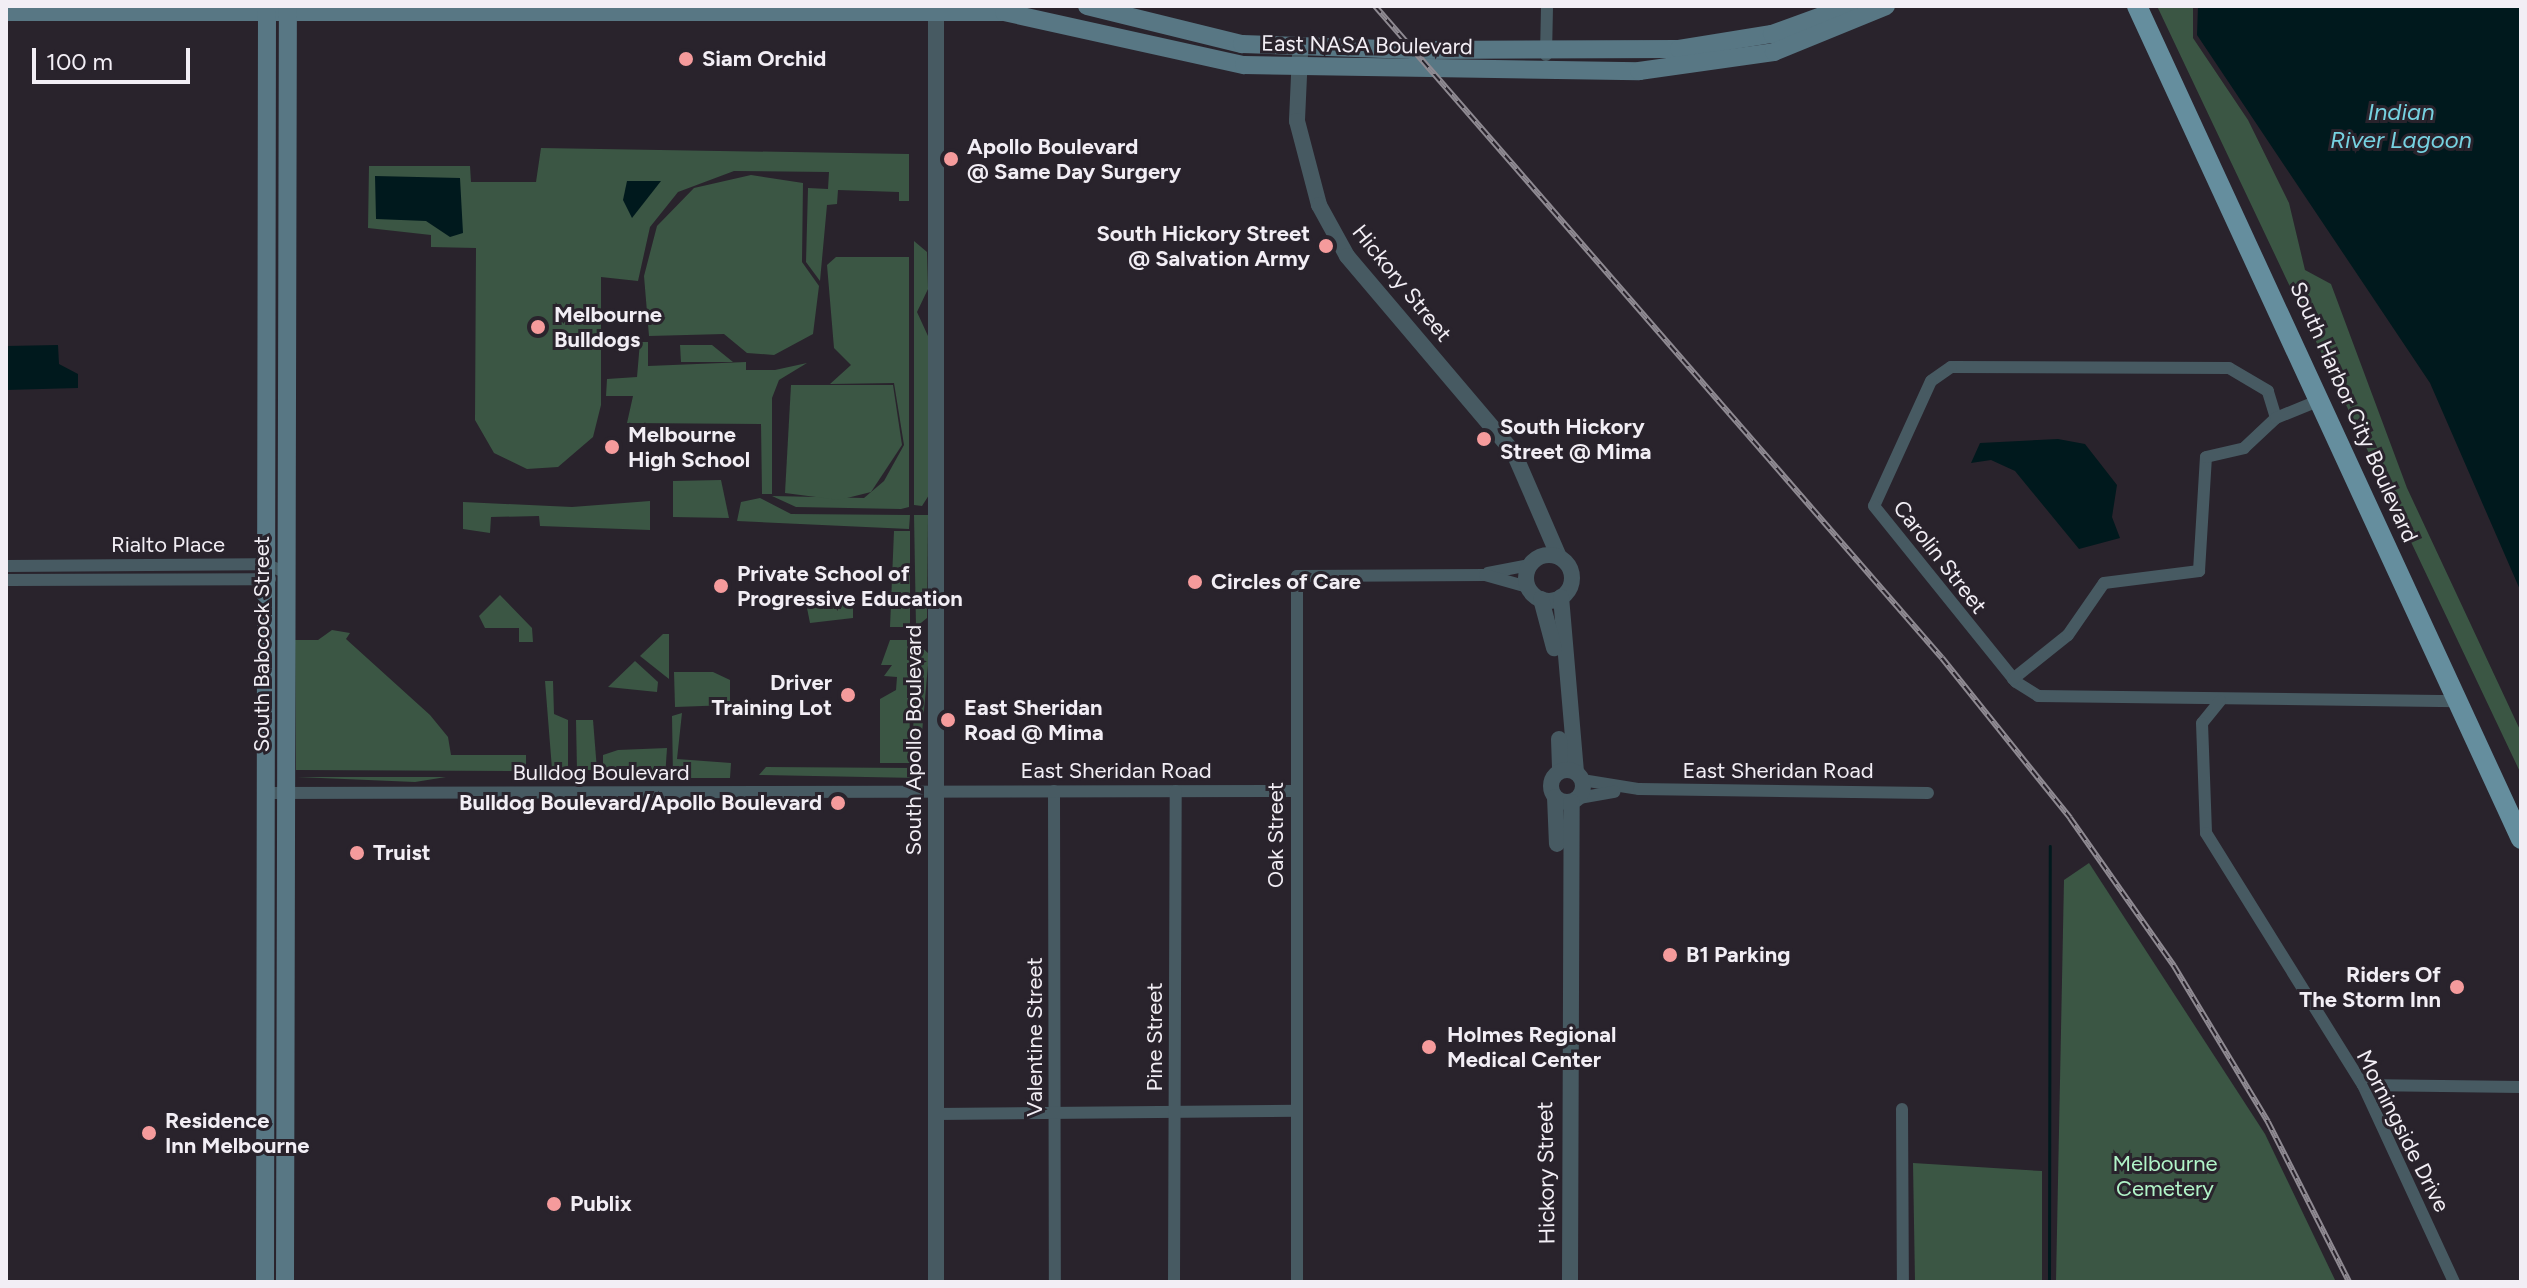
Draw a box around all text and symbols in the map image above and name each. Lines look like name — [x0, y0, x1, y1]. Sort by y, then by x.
street label: East NASA Boulevard — [1261, 30, 1473, 60]
scale bar — [36, 32, 194, 82]
place label: Siam Orchid — [702, 46, 826, 72]
text: 100 m — [46, 47, 113, 76]
marker: Siam Orchid — [677, 50, 695, 68]
water label: Indian River Lagoon — [2330, 98, 2472, 154]
place label: Apollo Boulevard @ Same Day Surgery — [967, 133, 1181, 184]
marker: Apollo Boulevard @ Same Day Surgery — [942, 150, 960, 168]
street label: Hickory Street — [1347, 219, 1457, 347]
place label: South Hickory Street @ Salvation Army — [1096, 220, 1310, 272]
marker: South Hickory Street @ Salvation Army — [1317, 237, 1335, 255]
street label: South Harbor City Boulevard — [2285, 278, 2423, 546]
place label: Melbourne Bulldogs — [554, 301, 662, 352]
marker: Melbourne Bulldogs — [529, 318, 547, 336]
place label: South Hickory Street @ Mima — [1500, 413, 1652, 464]
place label: Melbourne High School — [628, 421, 750, 472]
marker: South Hickory Street @ Mima — [1475, 430, 1493, 448]
marker: Melbourne High School — [603, 438, 621, 456]
street label: Carolin Street — [1888, 495, 1992, 619]
street label: Rialto Place — [111, 532, 225, 558]
street label: South Babcock Street — [249, 536, 275, 752]
place label: Private School of Progressive Education — [737, 560, 963, 612]
place label: Circles of Care — [1211, 569, 1361, 595]
marker: Circles of Care — [1186, 573, 1204, 591]
marker: Private School of Progressive Education — [712, 577, 730, 595]
street label: South Apollo Boulevard — [901, 625, 927, 855]
place label: Driver Training Lot — [712, 669, 832, 720]
marker: Driver Training Lot — [839, 686, 857, 704]
place label: East Sheridan Road @ Mima — [964, 694, 1104, 746]
marker: East Sheridan Road @ Mima — [939, 711, 957, 729]
street label: East Sheridan Road — [1020, 758, 1212, 784]
street label: East Sheridan Road — [1682, 758, 1874, 784]
street label: Bulldog Boulevard — [512, 760, 690, 786]
street label: Oak Street — [1263, 782, 1289, 888]
place label: Bulldog Boulevard/Apollo Boulevard — [459, 790, 822, 816]
marker: Bulldog Boulevard/Apollo Boulevard — [829, 794, 847, 812]
place label: Truist — [373, 840, 431, 866]
marker: Truist — [348, 844, 366, 862]
place label: B1 Parking — [1686, 942, 1790, 968]
marker: B1 Parking — [1661, 946, 1679, 964]
street label: Valentine Street — [1022, 957, 1048, 1117]
place label: Riders Of The Storm Inn — [2299, 961, 2441, 1012]
marker: Riders Of The Storm Inn — [2448, 978, 2466, 996]
street label: Pine Street — [1142, 982, 1168, 1092]
place label: Holmes Regional Medical Center — [1447, 1021, 1616, 1072]
marker: Holmes Regional Medical Center — [1418, 1036, 1440, 1058]
street label: Morningside Drive — [2351, 1046, 2455, 1216]
street label: Hickory Street — [1532, 1101, 1560, 1245]
place label: Residence Inn Melbourne — [165, 1107, 309, 1158]
marker: Residence Inn Melbourne — [140, 1124, 158, 1142]
park label: Melbourne Cemetery — [2112, 1150, 2218, 1202]
place label: Publix — [570, 1191, 632, 1217]
marker: Publix — [545, 1195, 563, 1213]

